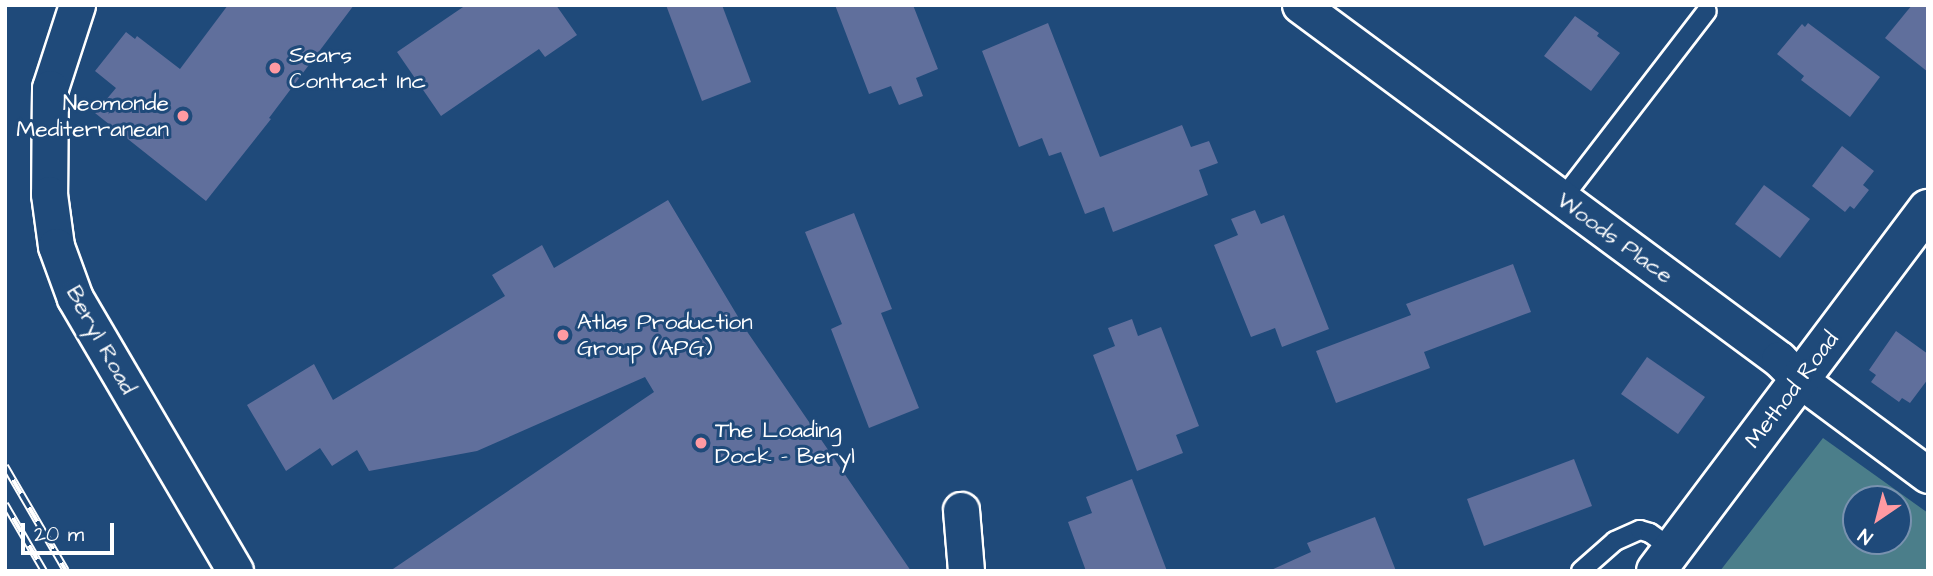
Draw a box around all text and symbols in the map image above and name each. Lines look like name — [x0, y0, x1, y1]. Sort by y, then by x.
place label: Sears Contract Inc — [289, 41, 426, 95]
marker: Sears Contract Inc — [267, 60, 283, 76]
place label: Neomonde Mediterranean — [16, 89, 169, 143]
marker: Neomonde Mediterranean — [175, 108, 191, 124]
street label: Woods Place — [1551, 187, 1679, 289]
street label: Beryl Road — [60, 281, 142, 399]
place label: Atlas Production Group (APG) — [577, 308, 753, 362]
street label: Method Road — [1739, 326, 1845, 454]
marker: Atlas Production Group (APG) — [555, 327, 571, 343]
place label: The Loading Dock - Beryl — [715, 416, 855, 470]
marker: The Loading Dock - Beryl — [693, 435, 709, 451]
north arrow — [1842, 485, 1912, 555]
scale bar — [24, 510, 117, 554]
text: 20 m — [34, 520, 84, 549]
text: N — [1853, 522, 1878, 550]

